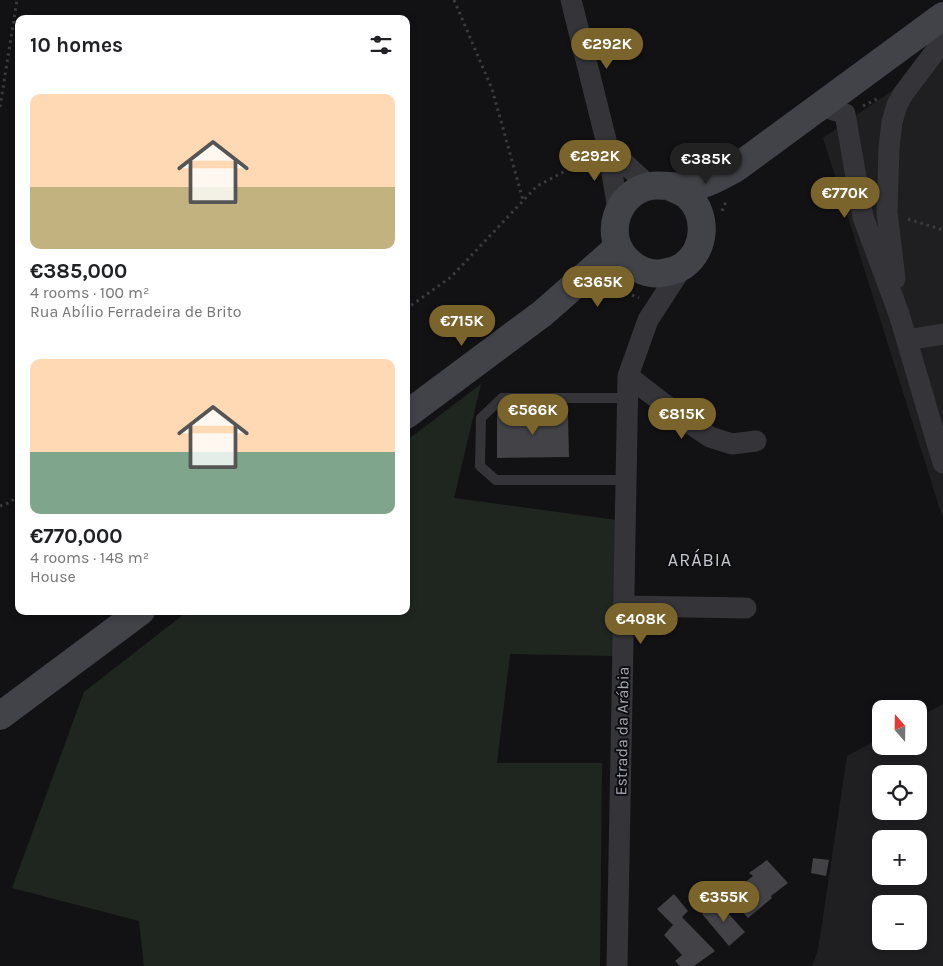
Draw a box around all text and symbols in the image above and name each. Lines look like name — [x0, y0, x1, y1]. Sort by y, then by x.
pin: €292K — [572, 28, 642, 70]
icon: filters — [367, 31, 395, 59]
text: 10 homes — [30, 33, 123, 57]
text: €292K — [582, 34, 632, 53]
icon: home — [168, 127, 258, 217]
pin: €292K — [560, 140, 630, 182]
pin: €385K — [671, 142, 741, 185]
text: €292K — [570, 146, 620, 165]
text: €385K — [681, 149, 731, 168]
pin: €770K — [810, 176, 880, 219]
text: €770K — [822, 183, 868, 202]
text: €385,000 — [30, 259, 127, 283]
pin: €365K — [563, 266, 633, 308]
text: €365K — [573, 272, 623, 291]
text: 4 rooms · 100 m² — [30, 283, 149, 302]
text: Rua Abílio Ferradeira de Brito — [30, 302, 241, 321]
pin: €715K — [427, 304, 497, 347]
text: €715K — [440, 311, 484, 330]
icon: home — [168, 392, 258, 482]
pin: €566K — [498, 394, 568, 436]
pin: €815K — [647, 398, 717, 440]
text: €566K — [508, 400, 558, 419]
text: €815K — [659, 404, 705, 423]
text: €770,000 — [30, 524, 123, 548]
text: 4 rooms · 148 m² — [30, 548, 149, 567]
district label: ARÁBIA — [668, 548, 732, 571]
text: House — [30, 567, 76, 586]
pin: €408K — [606, 602, 676, 645]
text: €408K — [616, 609, 666, 628]
street label: Estrada da Arábia — [611, 666, 633, 796]
north arrow — [872, 700, 928, 755]
map controls — [872, 700, 927, 950]
button: locate — [872, 765, 927, 820]
button: + — [872, 830, 927, 885]
pin: €355K — [689, 880, 759, 923]
text: €355K — [699, 887, 749, 906]
button: − — [872, 895, 927, 950]

